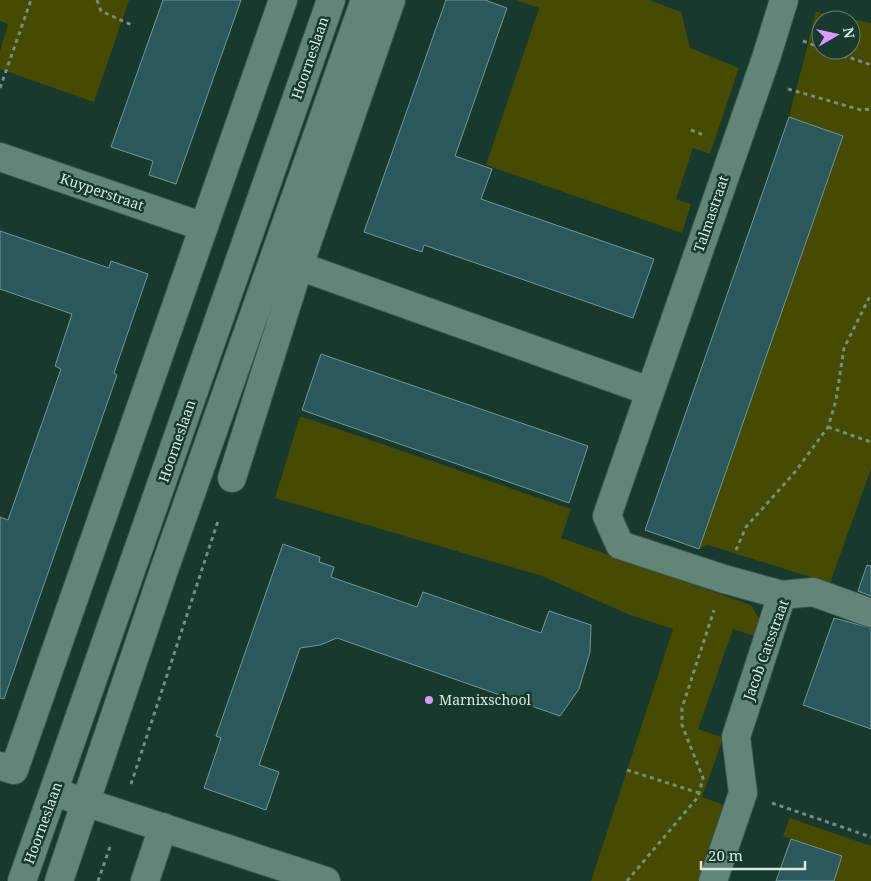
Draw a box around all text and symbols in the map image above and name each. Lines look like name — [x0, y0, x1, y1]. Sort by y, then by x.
north arrow — [811, 10, 861, 60]
street label: Hoorneslaan — [287, 14, 332, 102]
text: N — [839, 26, 860, 40]
street label: Kuyperstraat — [58, 168, 147, 215]
street label: Talmastraat — [689, 173, 733, 255]
street label: Hoorneslaan — [154, 397, 199, 485]
street label: Jacob Catsstraat — [738, 597, 793, 704]
place label: Marnixschool — [439, 690, 531, 709]
marker: Marnixschool — [423, 694, 435, 706]
street label: Hoorneslaan — [19, 779, 66, 866]
scale bar — [701, 838, 805, 870]
text: 20 m — [708, 845, 743, 865]

